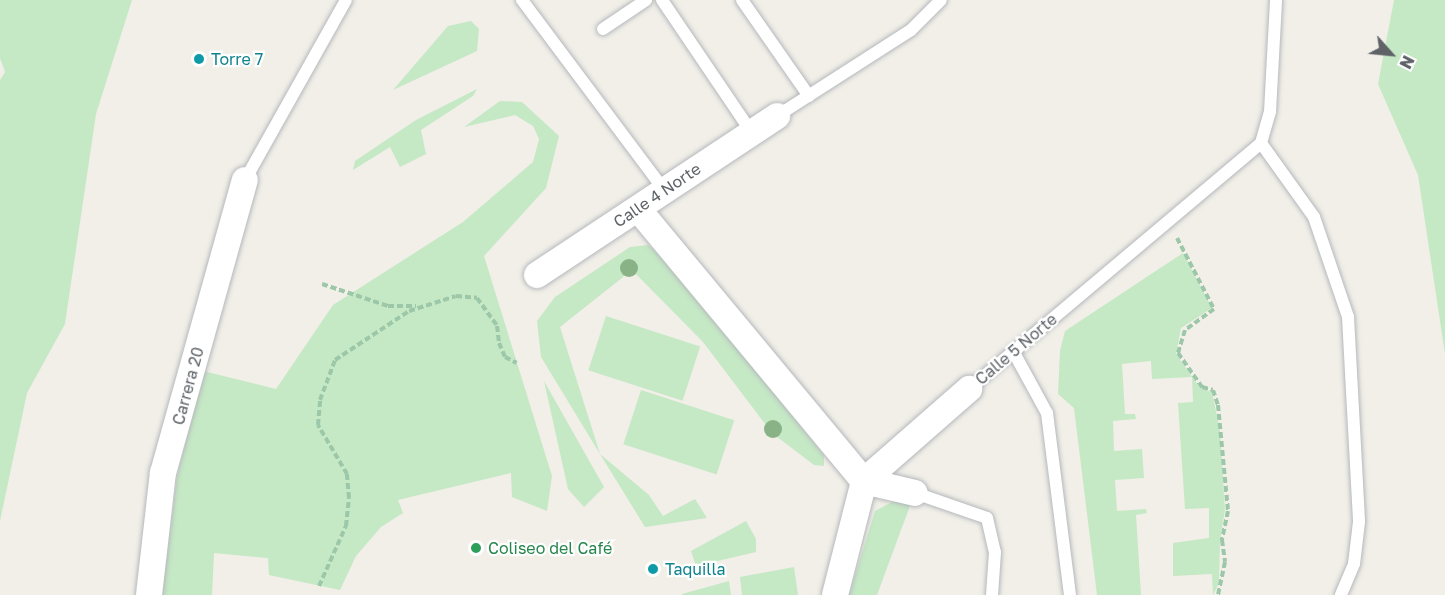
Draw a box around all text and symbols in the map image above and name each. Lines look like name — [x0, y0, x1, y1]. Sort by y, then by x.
north arrow — [1361, 24, 1421, 84]
place label: Torre 7 — [211, 49, 263, 69]
marker: Torre 7 — [192, 52, 206, 66]
text: N — [1395, 52, 1419, 72]
street label: Calle 4 Norte — [610, 159, 704, 231]
street label: Calle 5 Norte — [971, 309, 1061, 389]
street label: Carrera 20 — [168, 345, 208, 427]
place label: Coliseo del Café — [488, 538, 612, 558]
marker: Coliseo del Café — [469, 541, 483, 555]
place label: Taquilla — [665, 559, 726, 579]
marker: Taquilla — [646, 562, 660, 576]

